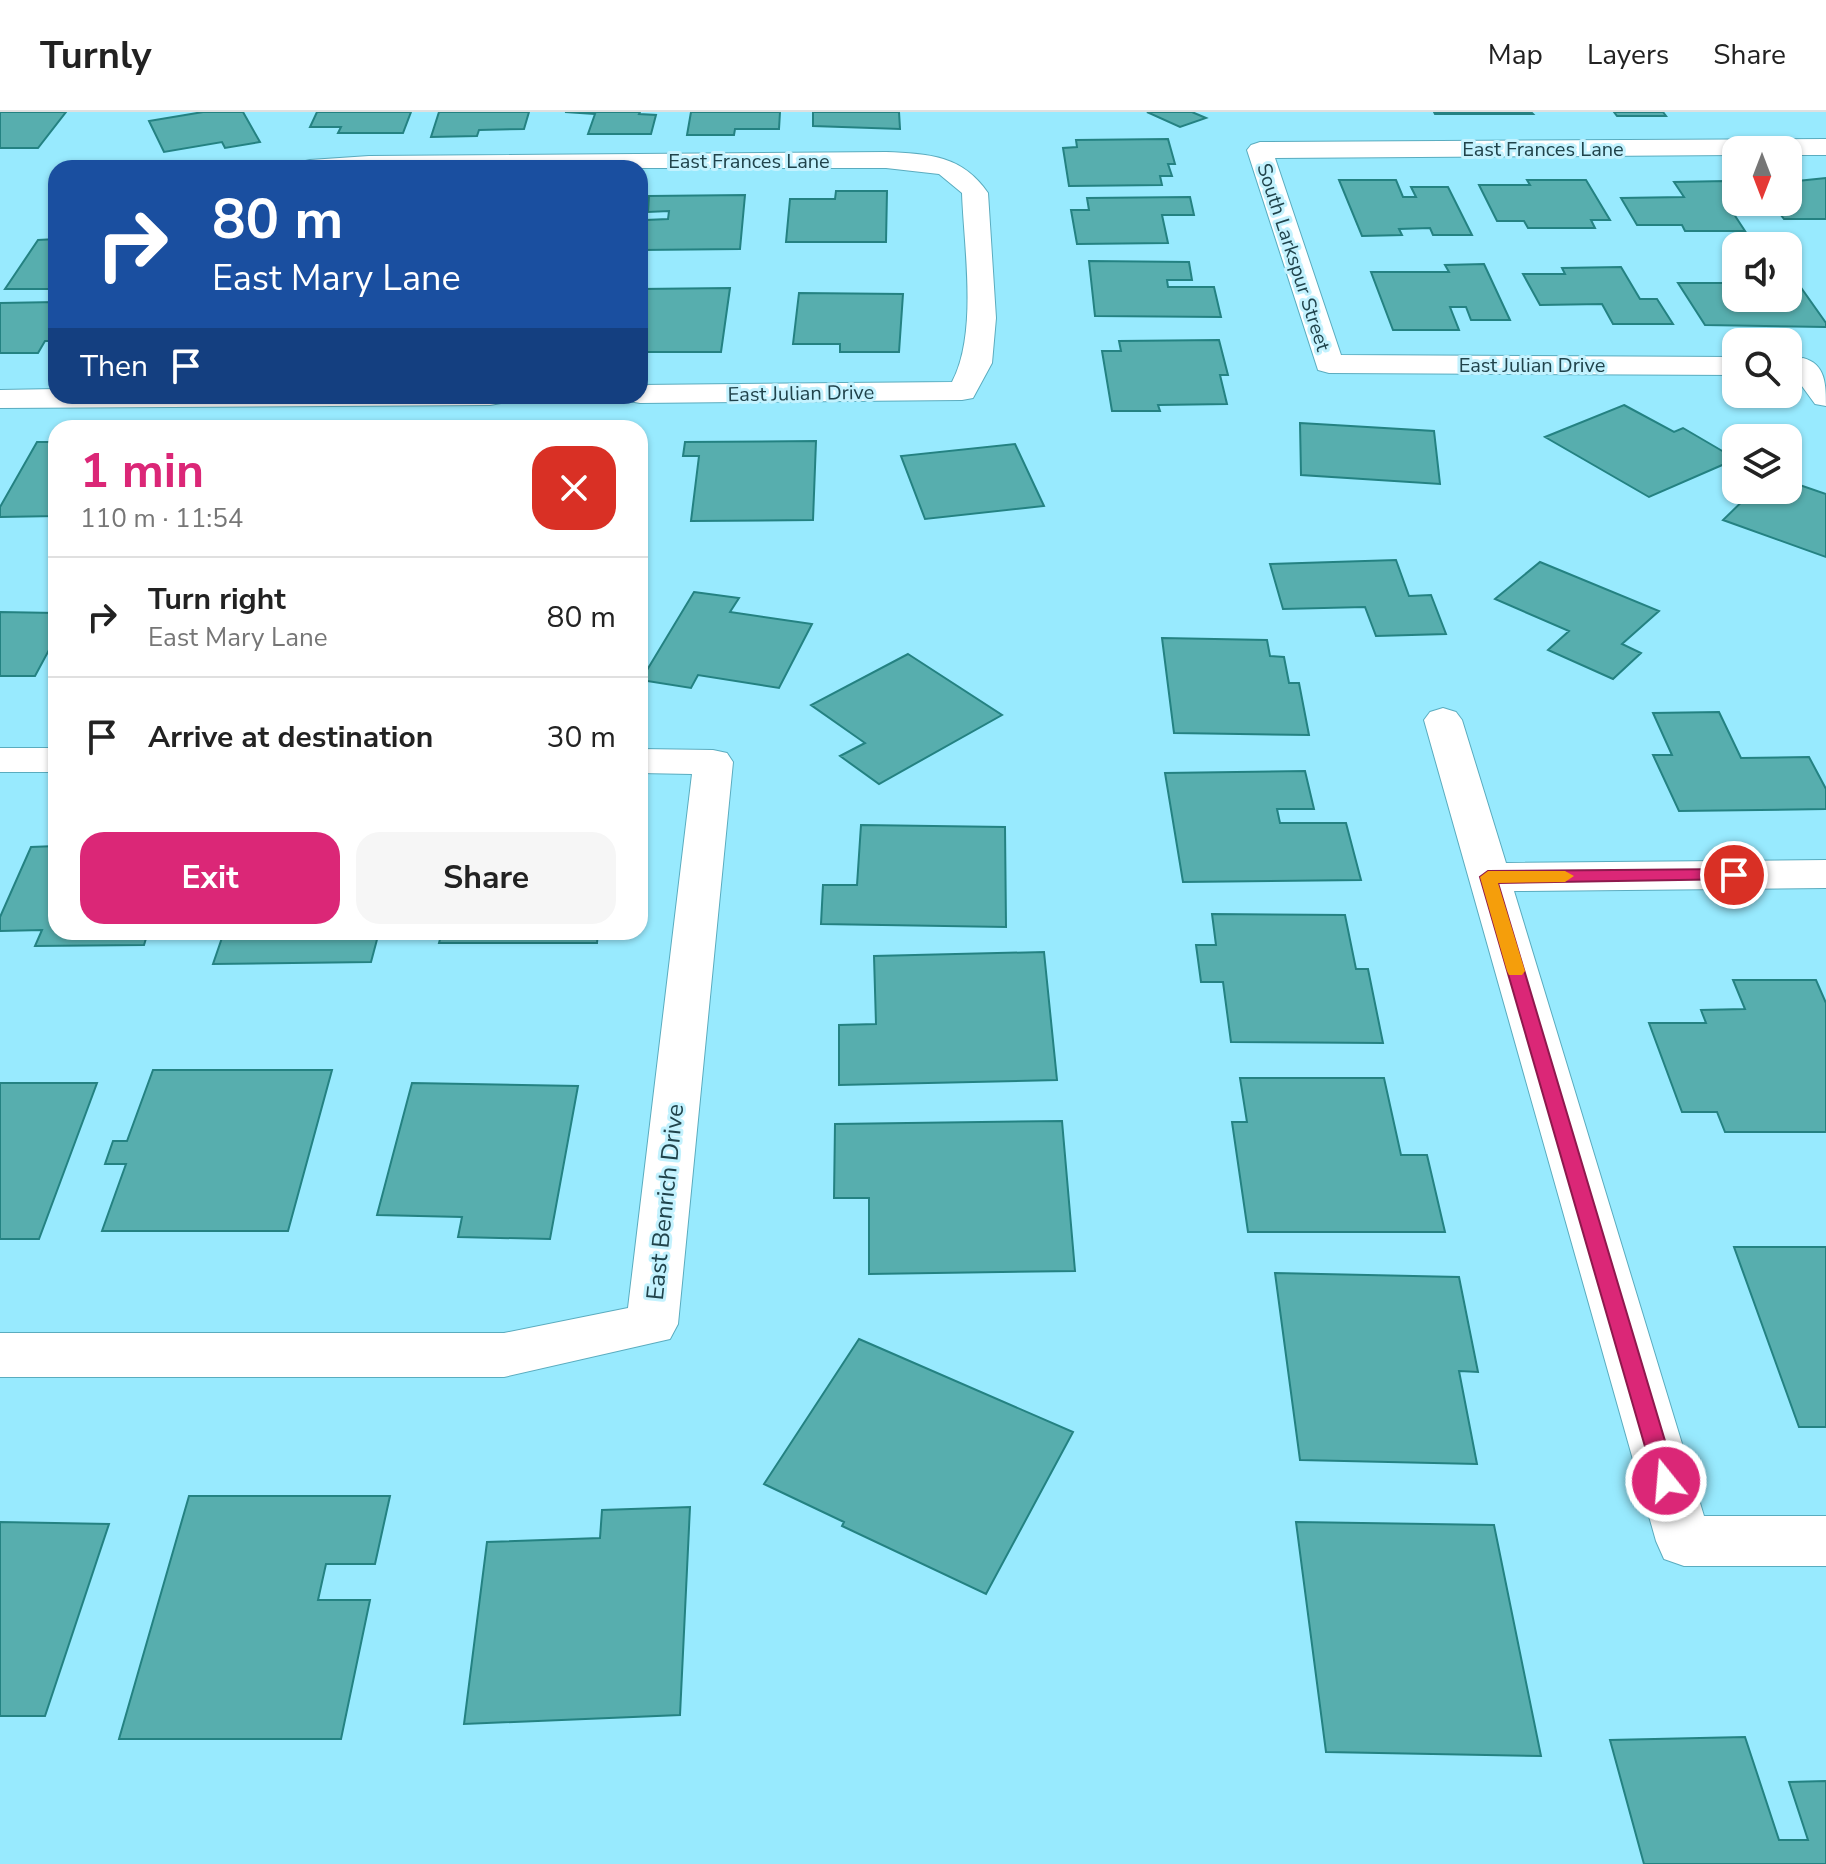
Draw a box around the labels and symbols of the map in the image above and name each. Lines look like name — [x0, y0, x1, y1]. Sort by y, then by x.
street label: East Frances Lane — [1462, 136, 1624, 163]
north arrow — [1722, 136, 1802, 216]
street label: East Frances Lane — [668, 148, 830, 175]
street label: South Larkspur Street — [1250, 160, 1337, 355]
street label: East Julian Drive — [1459, 352, 1605, 379]
street label: East Julian Drive — [728, 379, 875, 408]
pin — [1700, 841, 1768, 909]
street label: East Benrich Drive — [639, 1102, 691, 1302]
position arrow — [1624, 1439, 1708, 1523]

